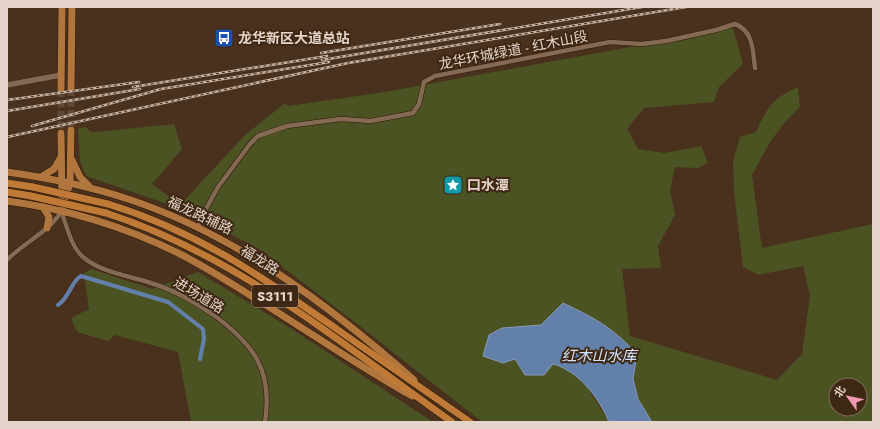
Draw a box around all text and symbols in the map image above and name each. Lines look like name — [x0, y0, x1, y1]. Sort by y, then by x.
street label: 龙华环城绿道 - 红木山段 — [437, 26, 589, 74]
bus stop icon: 龙华新区大道总站 — [213, 27, 235, 49]
place label: 龙华新区大道总站 — [238, 28, 350, 48]
place icon: 口水潭 — [442, 174, 464, 196]
place label: 口水潭 — [467, 175, 509, 195]
street label: 福龙路辅路 — [164, 191, 236, 239]
street label: 福龙路 — [237, 240, 283, 280]
street label: 进场道路 — [170, 272, 228, 318]
road number: S3111 — [252, 285, 298, 307]
water label: 红木山水库 — [561, 345, 639, 367]
north arrow — [828, 377, 868, 417]
text: 北 — [830, 383, 849, 401]

